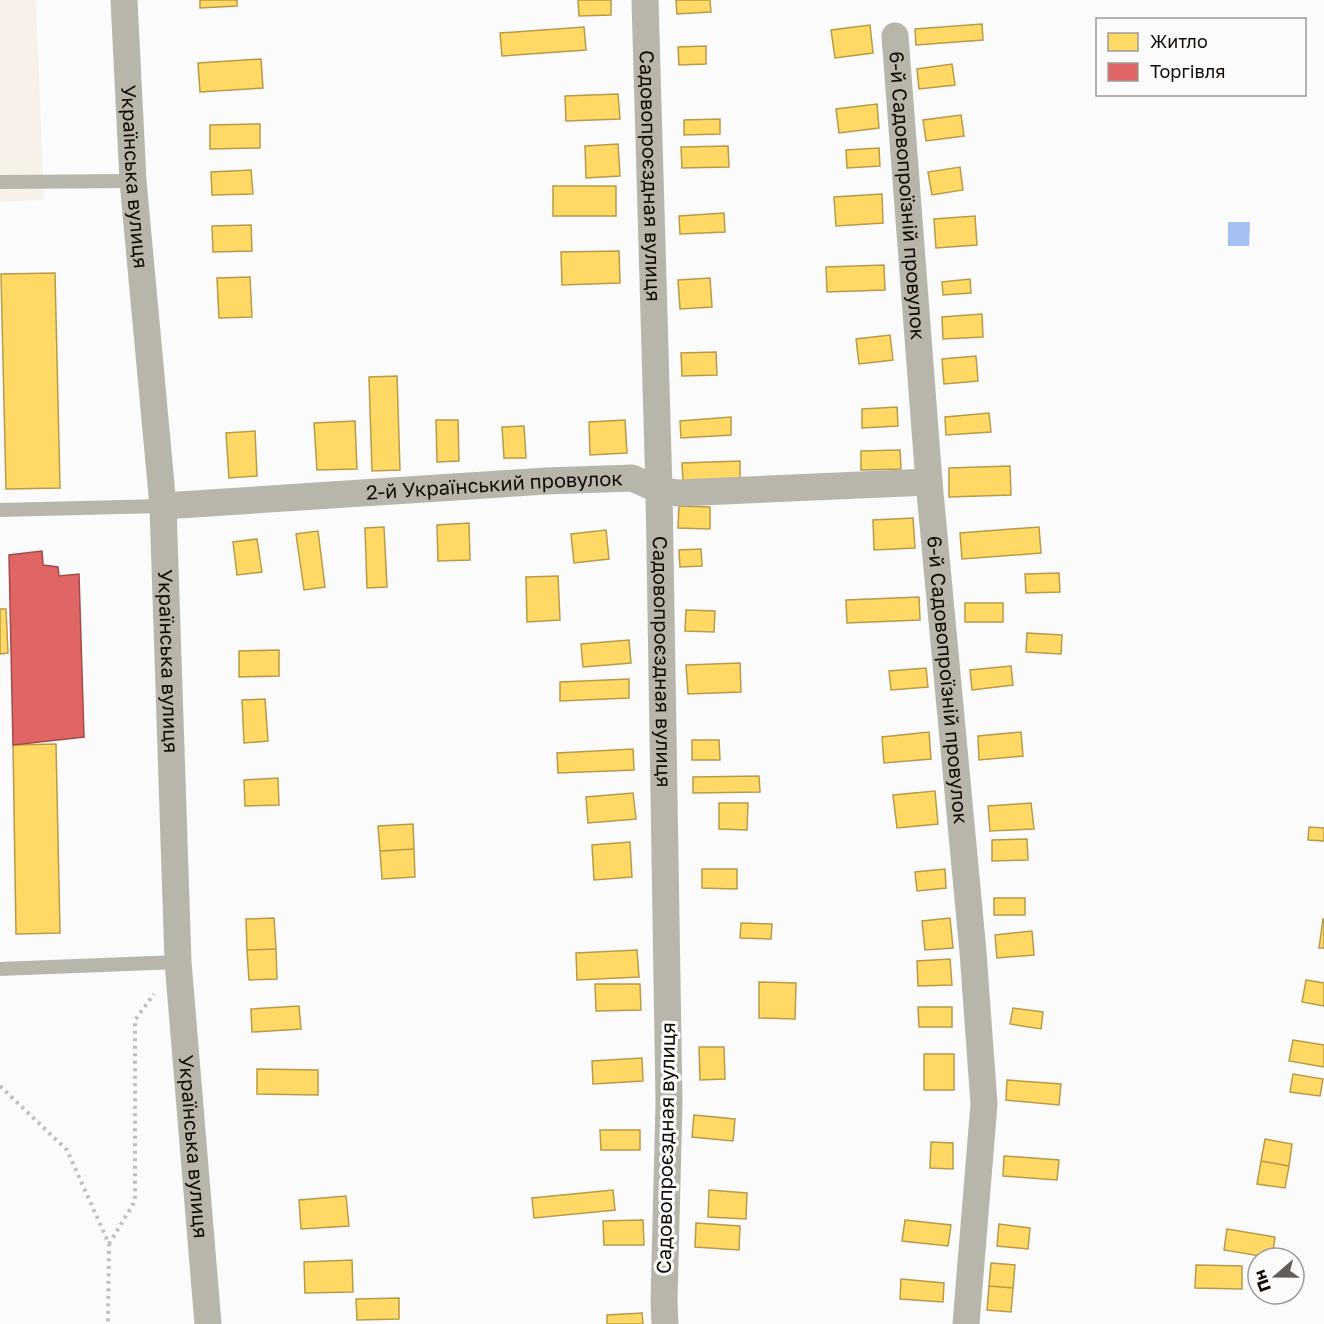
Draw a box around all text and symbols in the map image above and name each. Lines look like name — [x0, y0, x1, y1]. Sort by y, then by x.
legend — [1096, 18, 1306, 96]
text: Житло — [1150, 30, 1208, 52]
street label: Садовопроєздная вулиця — [635, 50, 667, 302]
street label: 6-й Садовопроїзній провулок — [885, 50, 931, 341]
text: Торгівля — [1150, 60, 1225, 82]
street label: Українська вулиця — [117, 84, 154, 269]
street label: 2-й Український провулок — [365, 465, 623, 504]
street label: 6-й Садовопроїзній провулок — [923, 535, 974, 825]
street label: Садовопроєздная вулиця — [649, 536, 677, 788]
street label: Українська вулиця — [154, 569, 184, 754]
street label: Садовопроєздная вулиця — [651, 1022, 679, 1274]
street label: Українська вулиця — [175, 1054, 214, 1239]
north arrow — [1246, 1246, 1306, 1306]
text: Пн — [1249, 1267, 1275, 1295]

